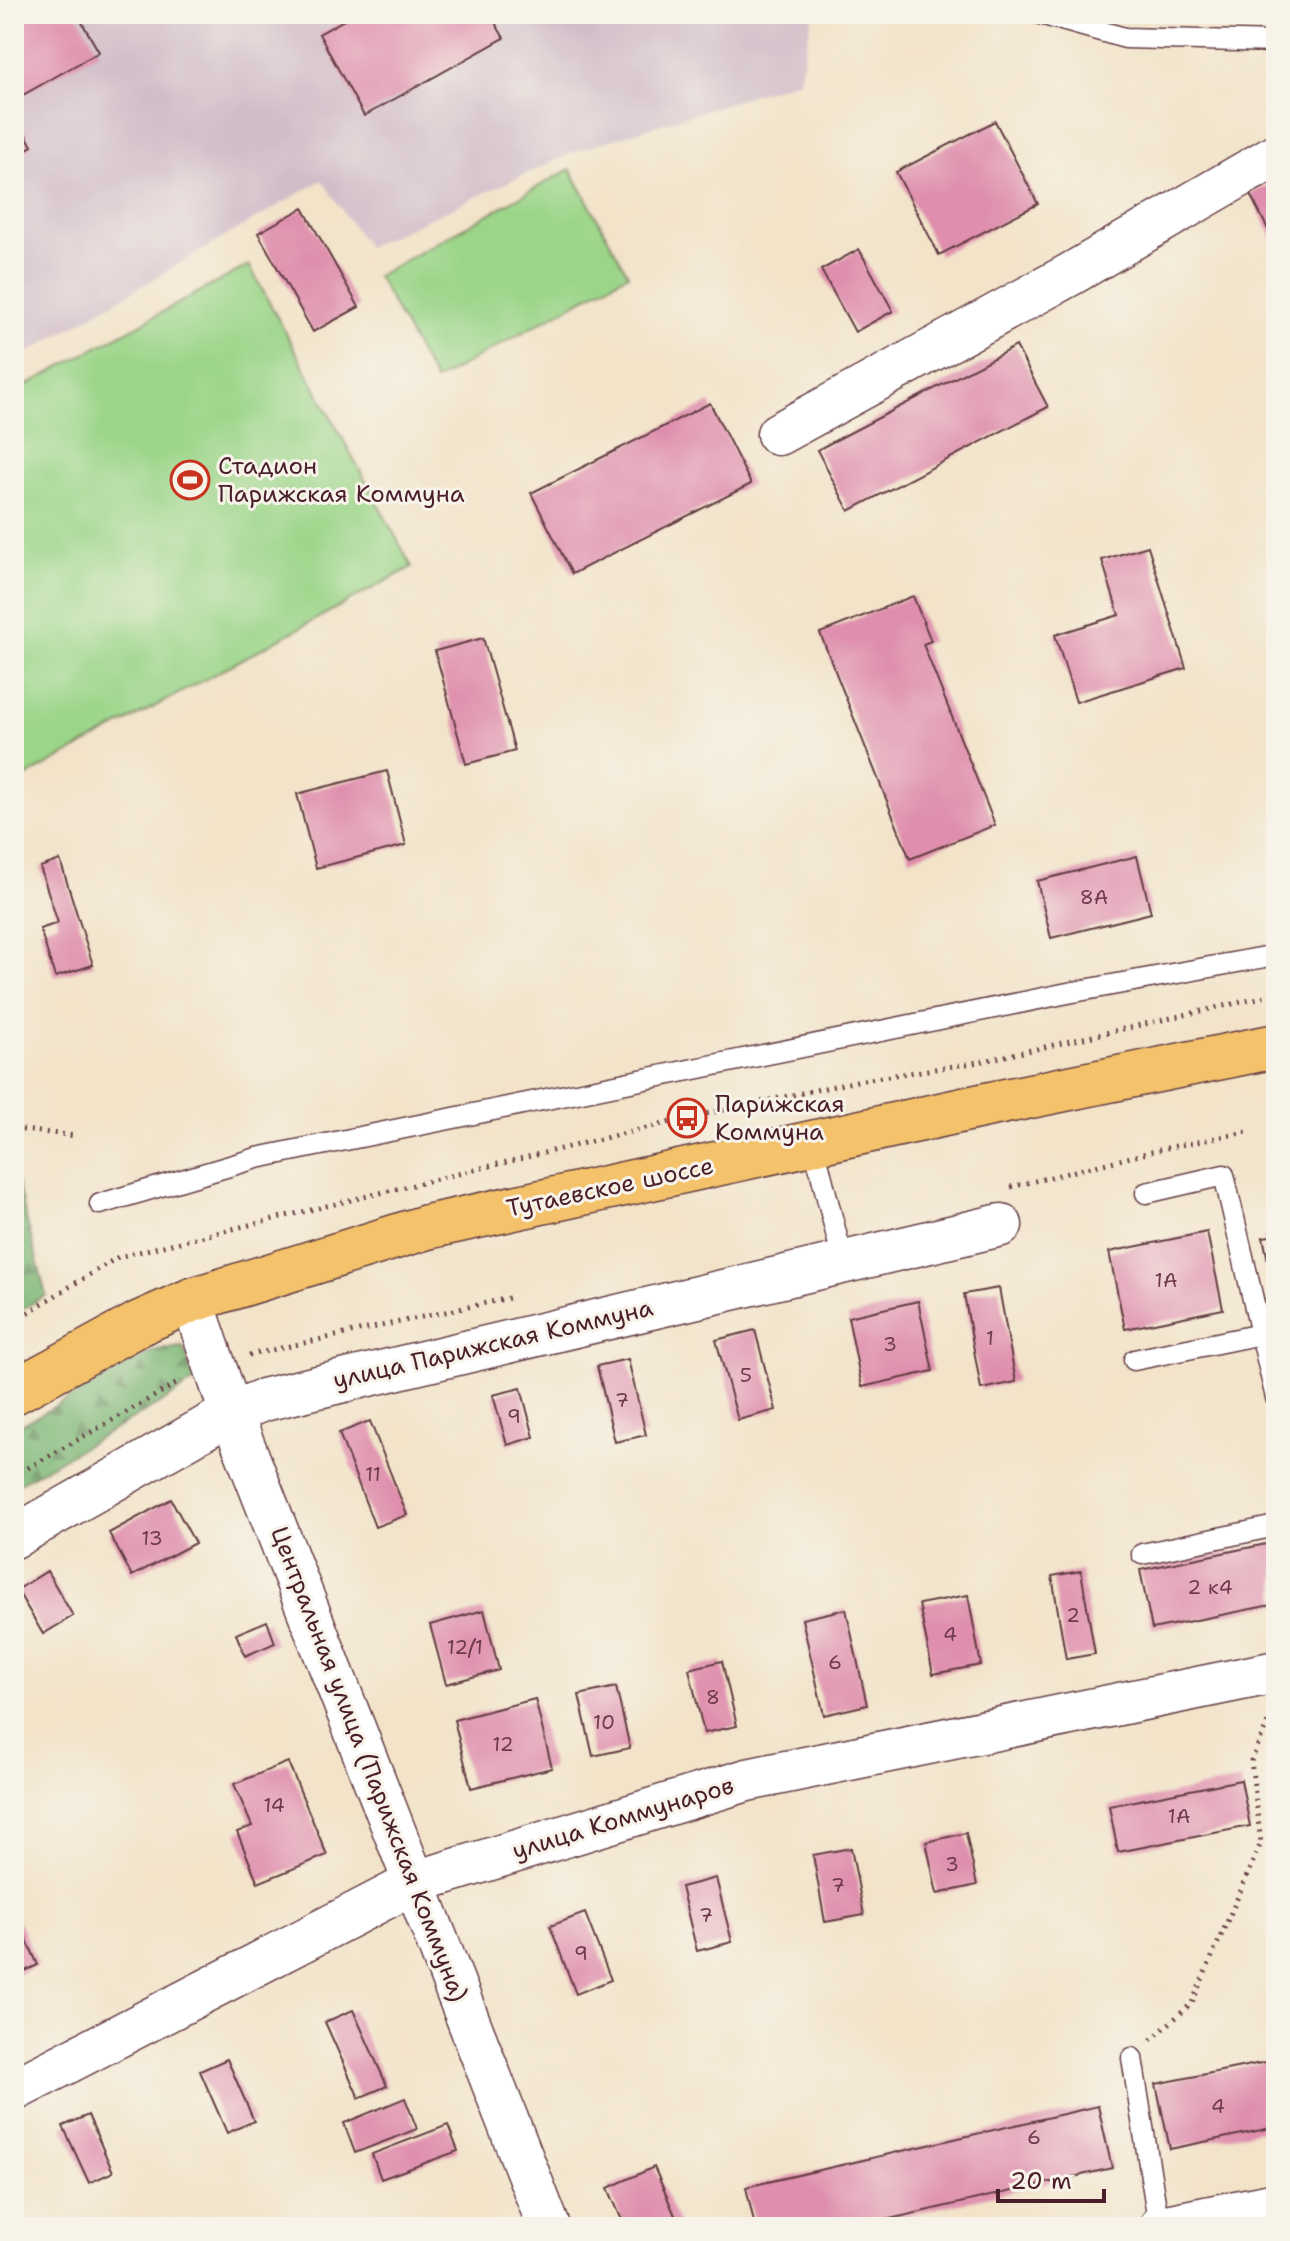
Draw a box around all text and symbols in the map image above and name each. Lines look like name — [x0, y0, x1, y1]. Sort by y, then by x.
place label: Стадион Парижская Коммуна — [218, 450, 465, 510]
sports icon: Стадион Парижская Коммуна — [169, 459, 211, 501]
house number: 8А — [1080, 884, 1108, 910]
place label: Парижская Коммуна — [715, 1088, 845, 1148]
bus stop icon: Парижская Коммуна — [666, 1097, 708, 1139]
street label: Тутаевское шоссе — [504, 1149, 716, 1225]
house number: 1А — [1155, 1267, 1177, 1293]
street label: улица Парижская Коммуна — [330, 1292, 656, 1396]
house number: 1 — [986, 1325, 994, 1351]
house number: 3 — [883, 1331, 897, 1357]
house number: 5 — [740, 1362, 752, 1388]
house number: 7 — [615, 1387, 629, 1413]
house number: 9 — [507, 1403, 521, 1429]
house number: 11 — [365, 1461, 381, 1487]
street label: Центральная улица (Парижская Коммуна) — [263, 1522, 475, 2006]
house number: 13 — [141, 1525, 163, 1551]
house number: 2 к4 — [1187, 1574, 1233, 1600]
house number: 2 — [1066, 1602, 1080, 1628]
house number: 4 — [943, 1621, 957, 1647]
house number: 12/1 — [447, 1634, 483, 1660]
house number: 6 — [828, 1649, 842, 1675]
house number: 8 — [706, 1684, 720, 1710]
house number: 10 — [593, 1709, 615, 1735]
house number: 12 — [492, 1731, 514, 1757]
street label: улица Коммунаров — [508, 1769, 738, 1867]
house number: 14 — [263, 1792, 285, 1818]
house number: 1А — [1168, 1803, 1190, 1829]
house number: 3 — [945, 1851, 959, 1877]
house number: 7 — [831, 1872, 845, 1898]
house number: 7 — [699, 1902, 713, 1928]
house number: 9 — [574, 1940, 588, 1966]
house number: 4 — [1211, 2093, 1225, 2119]
house number: 6 — [1027, 2124, 1041, 2150]
scale bar — [998, 2153, 1104, 2203]
text: 20 m — [1010, 2165, 1072, 2197]

